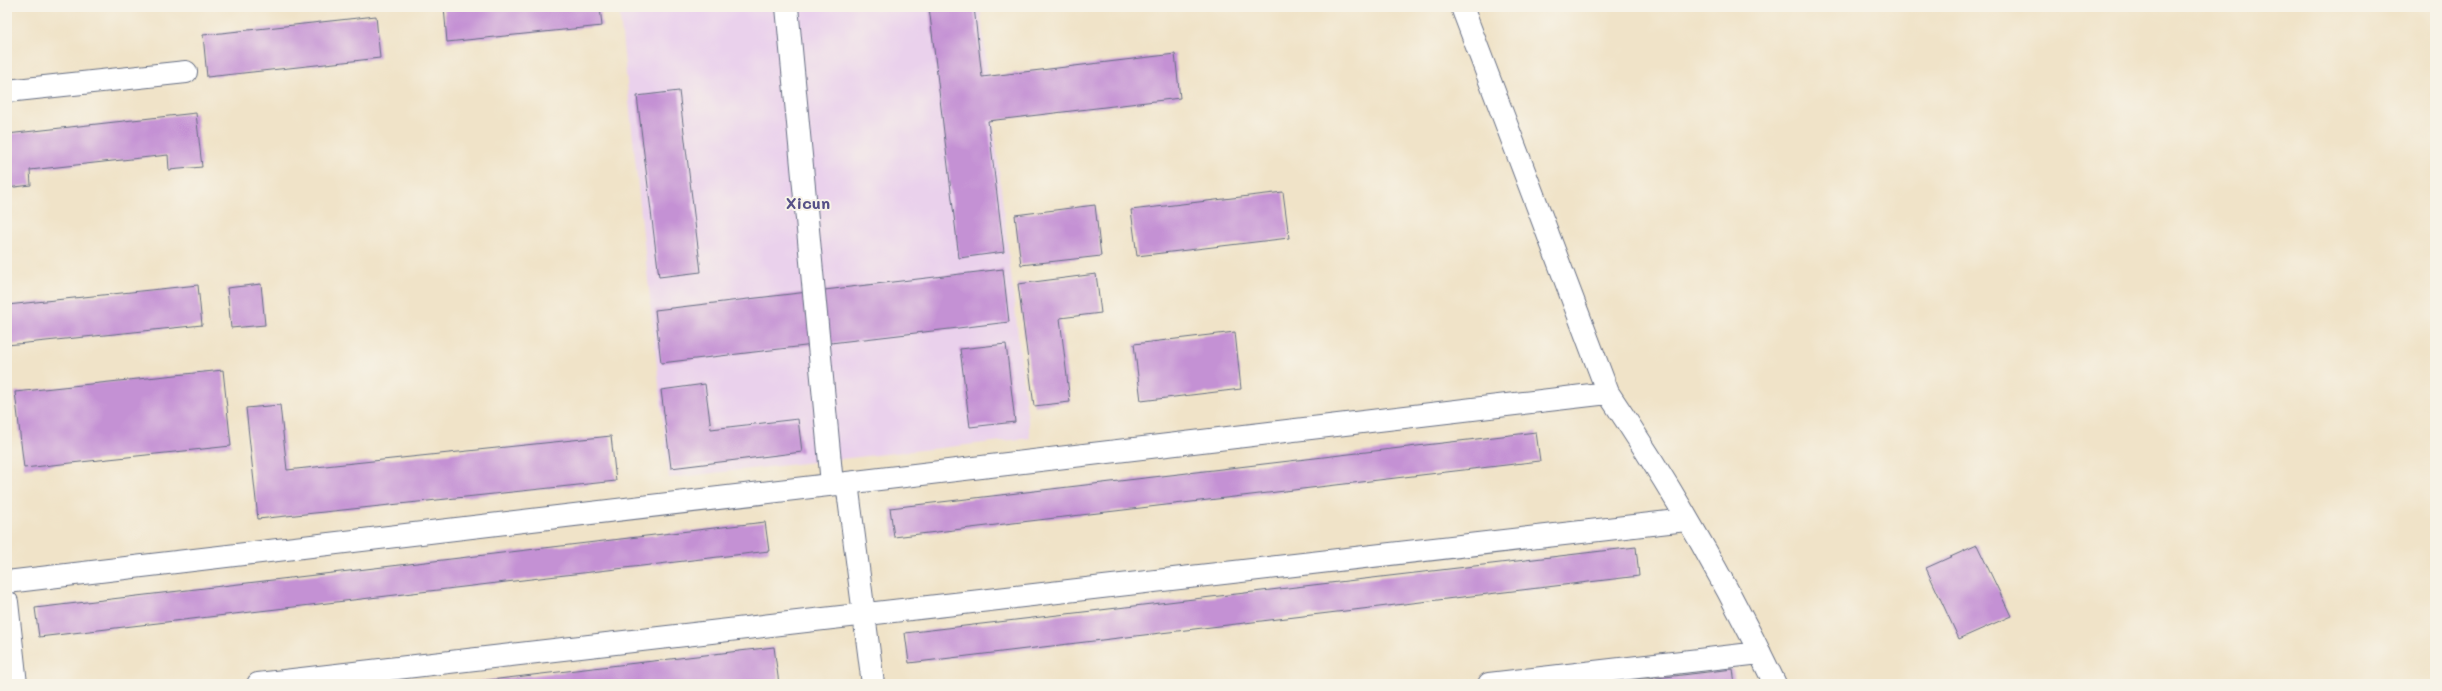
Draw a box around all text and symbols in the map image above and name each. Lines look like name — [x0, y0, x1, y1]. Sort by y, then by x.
district label: Xicun — [786, 192, 830, 213]

